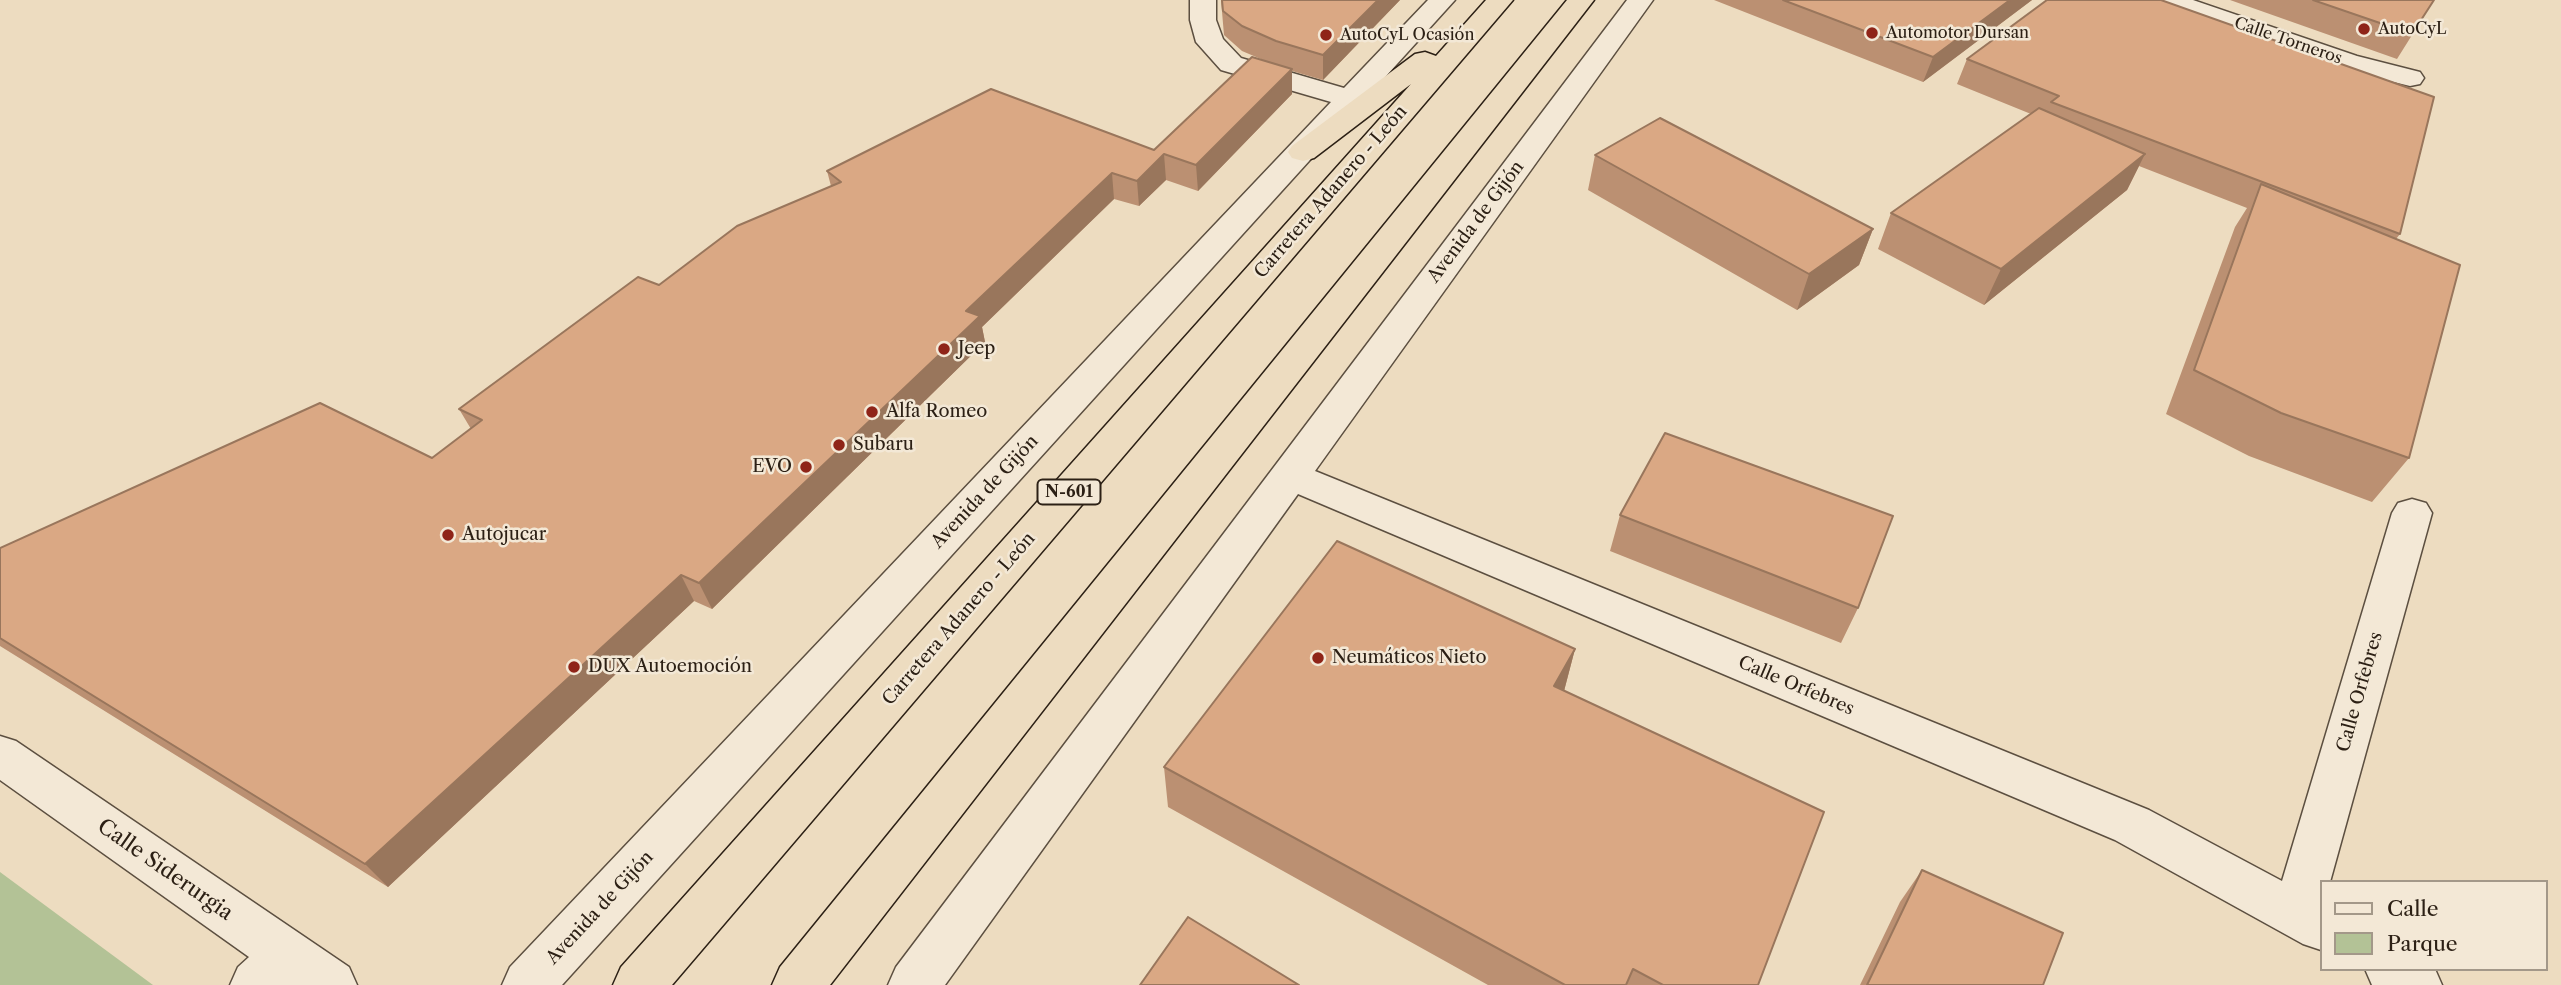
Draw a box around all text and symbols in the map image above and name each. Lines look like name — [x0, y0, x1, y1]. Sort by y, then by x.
street label: Calle Torneros — [2232, 14, 2344, 68]
place label: AutoCyL — [2378, 19, 2446, 39]
marker: AutoCyL — [2356, 21, 2372, 37]
place label: Automotor Dursan — [1886, 23, 2029, 43]
place label: AutoCyL Ocasión — [1340, 25, 1474, 45]
marker: Automotor Dursan — [1864, 25, 1880, 41]
marker: AutoCyL Ocasión — [1318, 27, 1334, 43]
street label: Carretera Adanero - León — [1250, 101, 1412, 283]
street label: Avenida de Gijón — [1423, 157, 1529, 287]
place label: Jeep — [958, 338, 995, 360]
marker: Jeep — [936, 341, 952, 357]
place label: Alfa Romeo — [886, 401, 987, 423]
marker: Alfa Romeo — [864, 404, 880, 420]
street label: Avenida de Gijón — [927, 431, 1043, 553]
place label: Subaru — [853, 434, 914, 456]
marker: Subaru — [831, 437, 847, 453]
place label: EVO — [752, 456, 792, 478]
marker: EVO — [798, 459, 814, 475]
road number: N-601 — [1038, 480, 1100, 505]
place label: Autojucar — [462, 524, 546, 546]
marker: Autojucar — [440, 527, 456, 543]
street label: Carretera Adanero - León — [878, 528, 1040, 710]
street label: Calle Orfebres — [2333, 629, 2387, 755]
place label: Neumáticos Nieto — [1332, 647, 1487, 669]
marker: Neumáticos Nieto — [1310, 650, 1326, 666]
street label: Calle Orfebres — [1735, 652, 1857, 720]
place label: DUX Autoemoción — [588, 656, 752, 678]
marker: DUX Autoemoción — [566, 659, 582, 675]
street label: Calle Siderurgia — [92, 814, 238, 926]
street label: Avenida de Gijón — [542, 847, 658, 969]
legend — [2320, 880, 2547, 971]
text: Calle — [2387, 896, 2439, 921]
text: Parque — [2387, 931, 2458, 956]

